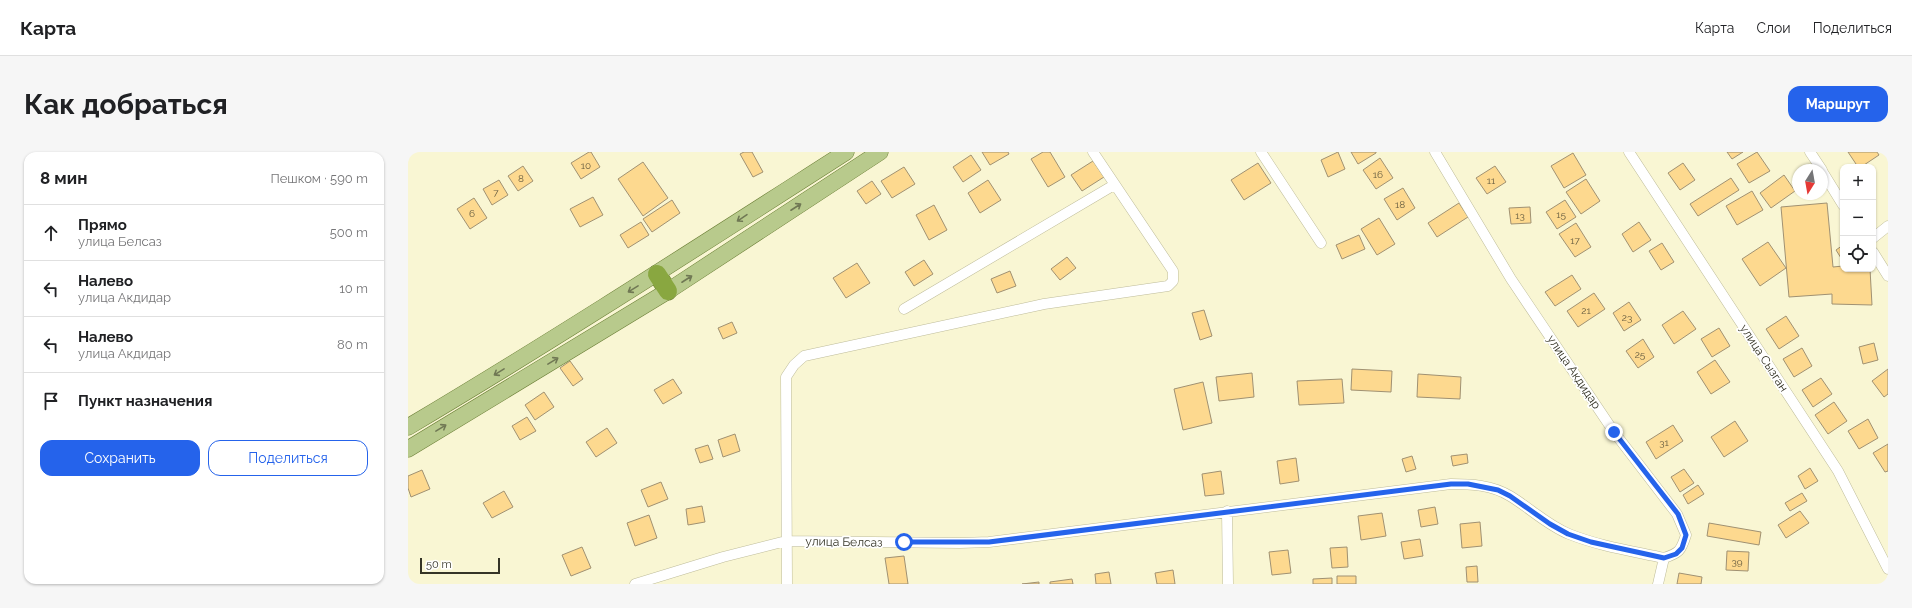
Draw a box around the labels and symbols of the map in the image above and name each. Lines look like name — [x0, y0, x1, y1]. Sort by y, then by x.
house number: 10 — [581, 160, 591, 171]
north arrow — [1792, 164, 1828, 200]
house number: 16 — [1373, 169, 1383, 180]
house number: 8 — [518, 173, 524, 184]
house number: 11 — [1487, 175, 1496, 186]
house number: 7 — [493, 187, 499, 198]
house number: 18 — [1395, 199, 1405, 210]
one-way arrow — [790, 203, 801, 211]
house number: 6 — [469, 208, 475, 219]
house number: 15 — [1556, 209, 1566, 220]
house number: 13 — [1515, 210, 1525, 221]
one-way arrow — [737, 214, 748, 222]
house number: 17 — [1570, 235, 1580, 246]
one-way arrow — [682, 275, 693, 283]
one-way arrow — [627, 285, 639, 293]
house number: 21 — [1581, 305, 1591, 316]
house number: 23 — [1622, 312, 1632, 323]
street label: улица Сызган — [1737, 322, 1791, 394]
street label: улица Акдидар — [1544, 332, 1604, 412]
house number: 25 — [1635, 349, 1646, 360]
one-way arrow — [547, 357, 559, 365]
one-way arrow — [494, 368, 505, 376]
route end — [1605, 423, 1623, 441]
one-way arrow — [435, 424, 447, 432]
house number: 31 — [1659, 437, 1670, 448]
route start — [895, 533, 913, 551]
street label: улица Белсаз — [805, 534, 883, 550]
scale bar — [420, 556, 500, 575]
house number: 39 — [1731, 556, 1743, 567]

